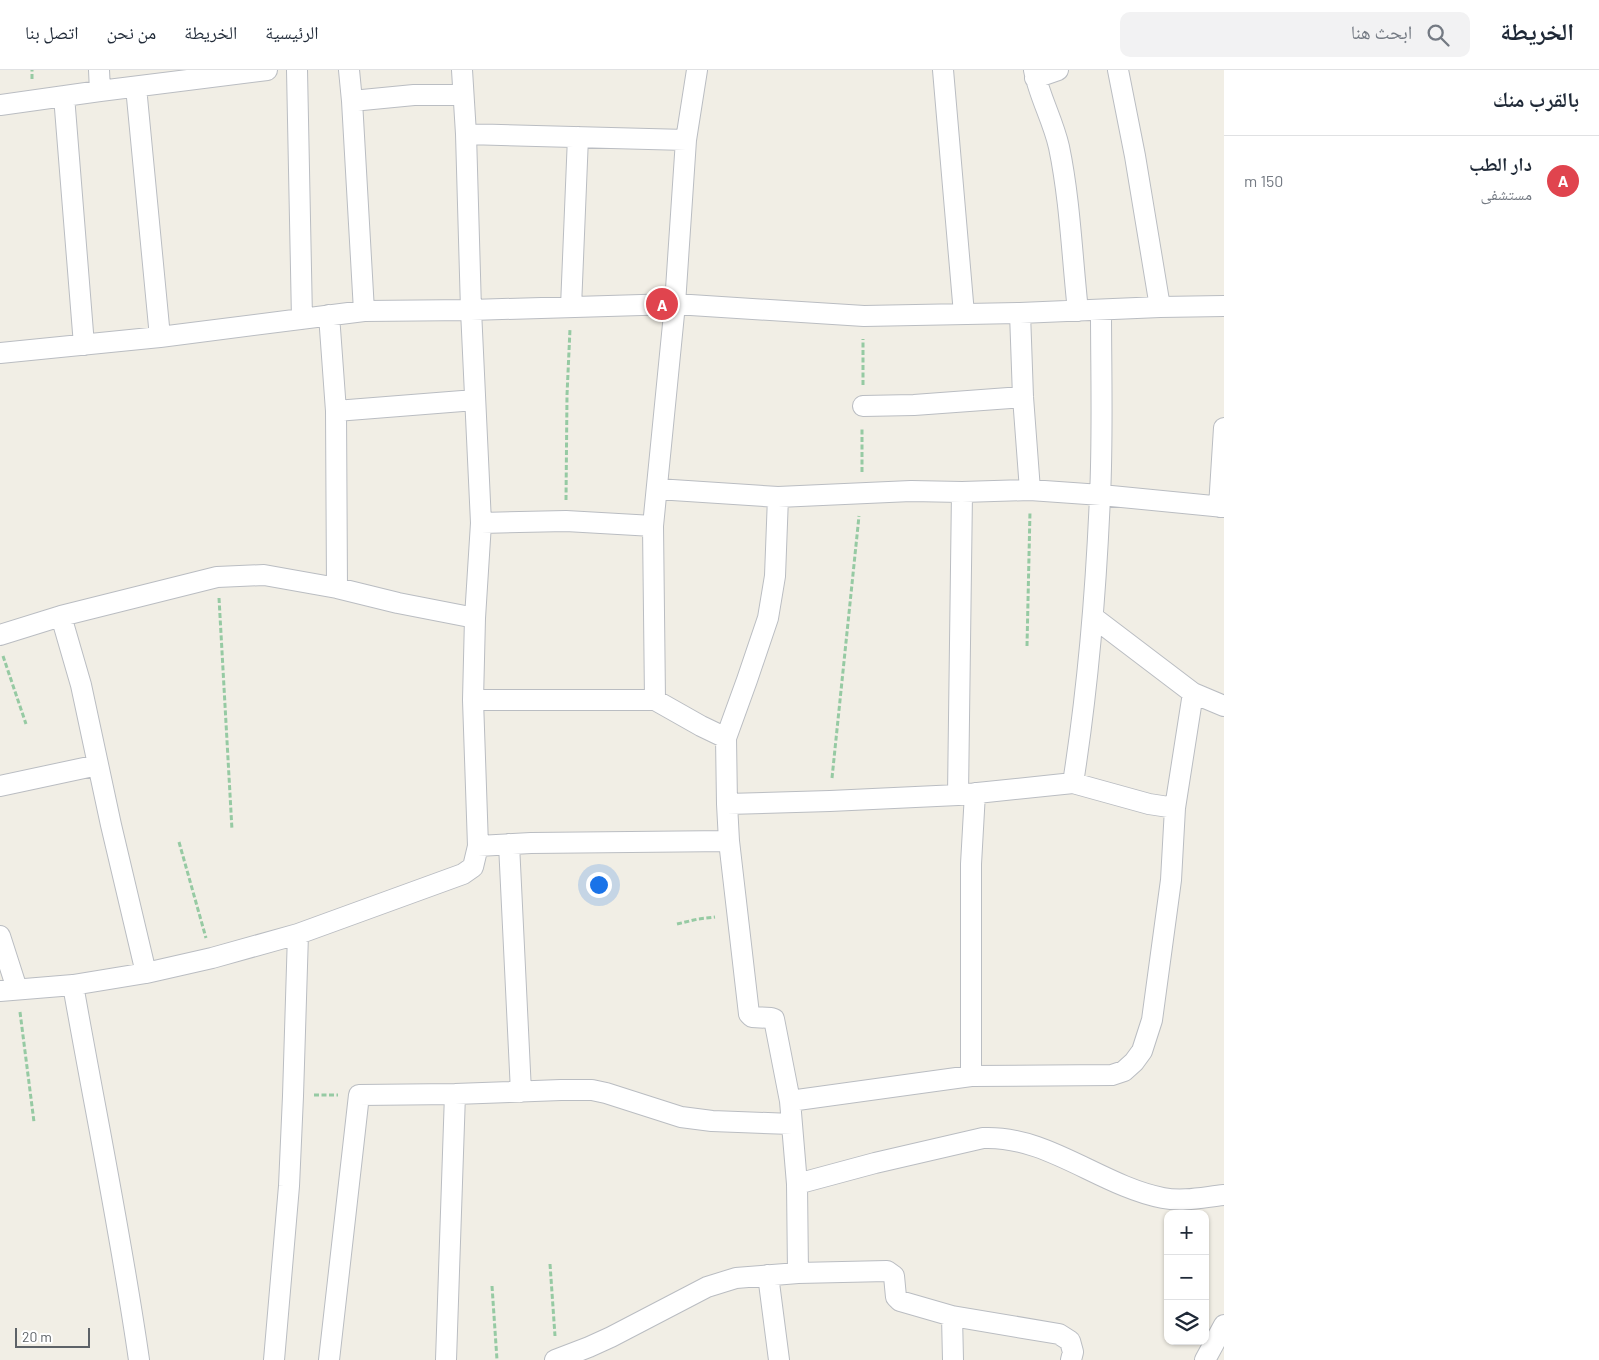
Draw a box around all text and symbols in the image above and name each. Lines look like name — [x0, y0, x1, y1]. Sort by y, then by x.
search box — [1120, 12, 1470, 57]
text: الخريطة — [1500, 16, 1574, 45]
text: ابحث هنا — [1351, 20, 1412, 43]
text: اتصل بنا — [25, 21, 78, 43]
text: من نحن — [106, 21, 156, 43]
text: الخريطة — [184, 21, 237, 43]
text: الرئيسية — [265, 21, 319, 43]
icon: search — [1424, 21, 1452, 49]
text: بالقرب منك — [1493, 86, 1579, 111]
text: دار الطب — [1469, 152, 1532, 175]
text: 150 m — [1244, 171, 1283, 190]
text: A — [1558, 171, 1568, 190]
text: مستشفى — [1481, 184, 1532, 203]
pin: A — [646, 285, 678, 323]
your location — [586, 872, 612, 898]
map controls — [1164, 1210, 1209, 1345]
button: + — [1164, 1210, 1209, 1255]
button: − — [1164, 1255, 1209, 1300]
button: layers — [1164, 1300, 1209, 1345]
scale bar — [15, 1325, 90, 1348]
text: 20 m — [22, 1328, 52, 1345]

